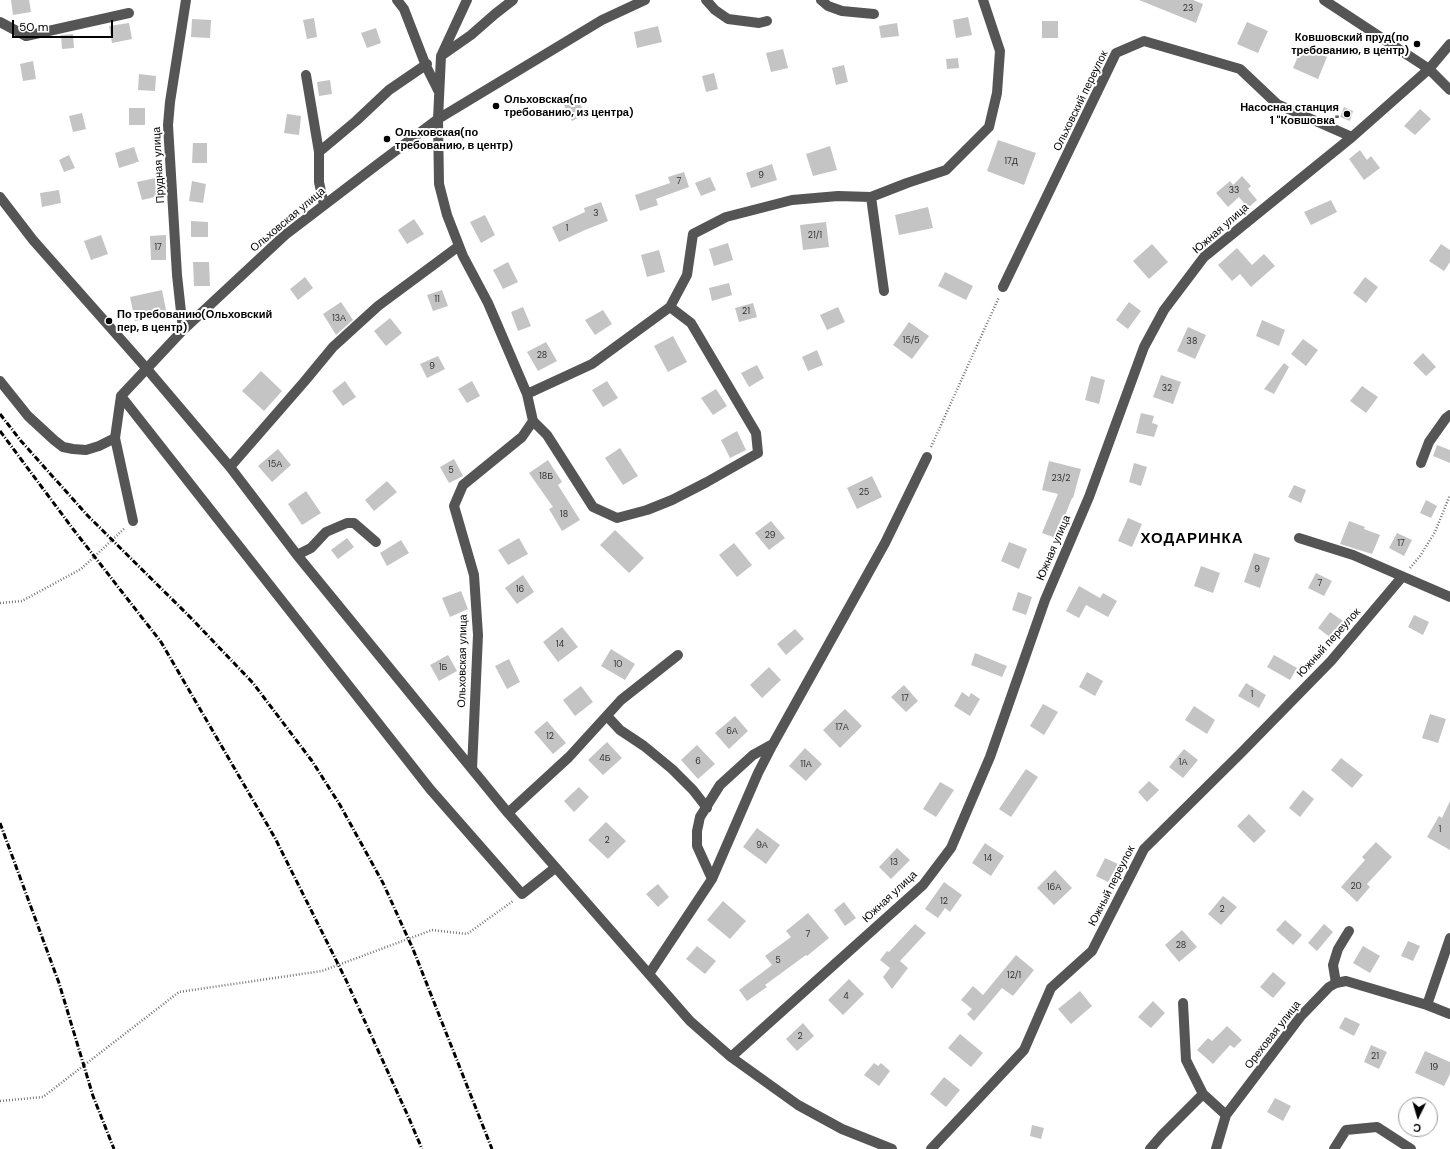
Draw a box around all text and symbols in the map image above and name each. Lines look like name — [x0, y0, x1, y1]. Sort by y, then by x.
house number: 23 — [1183, 4, 1193, 14]
scale bar — [14, 12, 115, 38]
text: 50 m — [19, 19, 48, 35]
place label: Ковшовский пруд(по требованию, в центр) — [1291, 31, 1409, 57]
marker: Ковшовский пруд(по требованию, в центр) — [1412, 39, 1422, 49]
street label: Ольховский переулок — [1051, 49, 1111, 153]
place label: Ольховская(по требованию, из центра) — [504, 93, 633, 119]
marker: Ольховская(по требованию, из центра) — [491, 101, 501, 111]
place label: Насосная станция 1 "Ковшовка" — [1240, 101, 1339, 127]
marker: Насосная станция 1 "Ковшовка" — [1342, 109, 1352, 119]
street label: Прудная улица — [150, 126, 168, 204]
place label: Ольховская(по требованию, в центр) — [395, 126, 513, 152]
marker: Ольховская(по требованию, в центр) — [382, 134, 392, 144]
house number: 17Д — [1004, 157, 1018, 167]
house number: 9 — [758, 171, 764, 181]
house number: 7 — [677, 177, 681, 187]
street label: Ольховская улица — [248, 185, 328, 255]
house number: 33 — [1229, 186, 1239, 196]
street label: Южная улица — [1190, 201, 1252, 257]
house number: 3 — [593, 209, 599, 219]
house number: 1 — [566, 224, 568, 234]
house number: 21/1 — [808, 231, 822, 241]
house number: 17 — [154, 243, 162, 253]
house number: 11 — [434, 295, 440, 305]
house number: 21 — [742, 307, 750, 317]
place label: По требованию(Ольховский пер, в центр) — [117, 308, 272, 334]
house number: 13А — [332, 314, 346, 324]
marker: По требованию(Ольховский пер, в центр) — [104, 316, 114, 326]
house number: 15/5 — [903, 336, 919, 346]
house number: 38 — [1187, 337, 1197, 347]
house number: 28 — [537, 351, 547, 361]
house number: 9 — [429, 362, 435, 372]
house number: 32 — [1162, 384, 1172, 394]
house number: 15А — [268, 460, 282, 470]
house number: 5 — [448, 466, 454, 476]
house number: 18Б — [539, 472, 553, 482]
house number: 23/2 — [1052, 474, 1070, 484]
house number: 25 — [859, 488, 869, 498]
house number: 18 — [560, 510, 568, 520]
street label: Южная улица — [1034, 513, 1074, 583]
district label: ХОДАРИНКА — [1140, 530, 1244, 548]
house number: 29 — [765, 531, 775, 541]
house number: 17 — [1397, 539, 1405, 549]
house number: 9 — [1254, 565, 1260, 575]
house number: 7 — [1318, 579, 1322, 589]
house number: 16 — [516, 585, 524, 595]
street label: Южный переулок — [1295, 606, 1363, 680]
street label: Ольховская улица — [456, 614, 470, 708]
house number: 14 — [556, 640, 564, 650]
house number: 10 — [614, 660, 622, 670]
house number: 1Б — [439, 663, 447, 673]
house number: 1 — [1251, 690, 1253, 700]
house number: 17 — [901, 694, 909, 704]
house number: 17А — [835, 723, 849, 733]
house number: 6А — [726, 727, 738, 737]
house number: 12 — [546, 732, 554, 742]
house number: 4Б — [599, 754, 611, 764]
house number: 6 — [695, 757, 701, 767]
house number: 1А — [1179, 758, 1187, 768]
house number: 11А — [800, 760, 812, 770]
house number: 1 — [1439, 825, 1441, 835]
house number: 2 — [604, 836, 610, 846]
house number: 9А — [756, 841, 768, 851]
street label: Южный переулок — [1086, 844, 1138, 928]
house number: 14 — [984, 854, 992, 864]
house number: 13 — [890, 858, 898, 868]
street label: Южная улица — [860, 868, 920, 926]
house number: 20 — [1350, 882, 1362, 892]
house number: 16А — [1047, 883, 1061, 893]
house number: 12 — [940, 897, 948, 907]
house number: 2 — [1219, 905, 1225, 915]
house number: 7 — [806, 930, 810, 940]
house number: 28 — [1176, 941, 1186, 951]
house number: 5 — [775, 956, 781, 966]
house number: 12/1 — [1007, 971, 1021, 981]
house number: 4 — [843, 992, 849, 1002]
street label: Ореховая улица — [1242, 998, 1304, 1072]
house number: 2 — [797, 1032, 803, 1042]
house number: 21 — [1371, 1052, 1379, 1062]
house number: 19 — [1430, 1063, 1438, 1073]
north arrow — [1398, 1097, 1438, 1137]
text: С — [1412, 1121, 1422, 1135]

